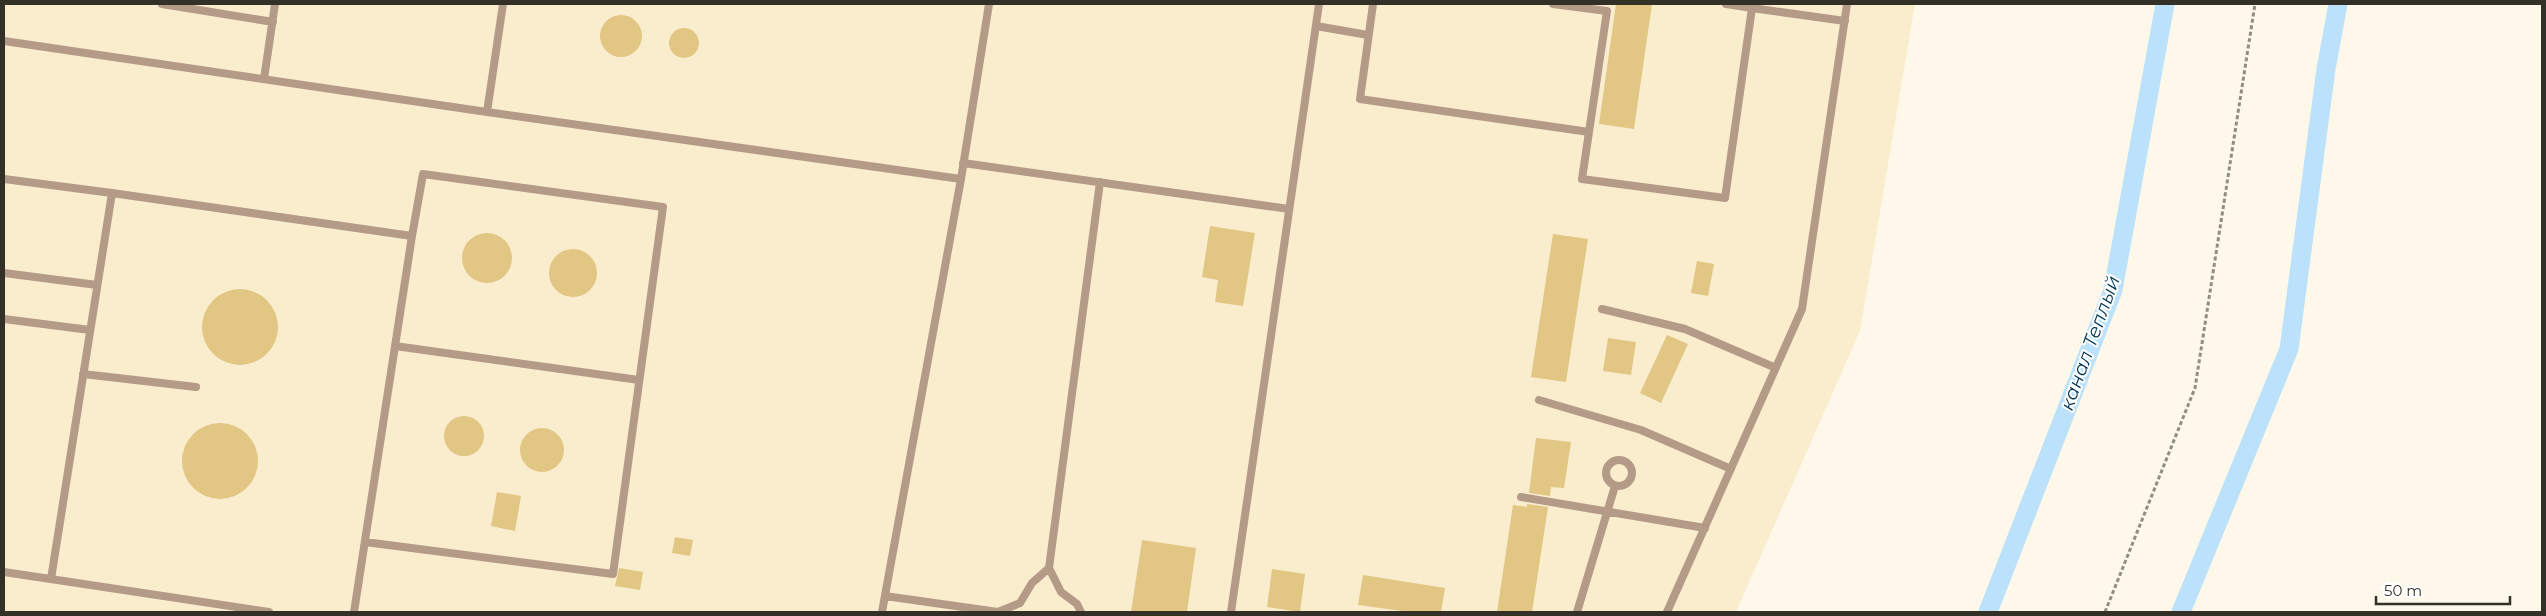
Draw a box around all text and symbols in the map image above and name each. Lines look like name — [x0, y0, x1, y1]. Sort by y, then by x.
water label: канал Теплый — [2055, 273, 2125, 413]
scale bar — [2376, 574, 2510, 606]
text: 50 m — [2384, 581, 2422, 600]

